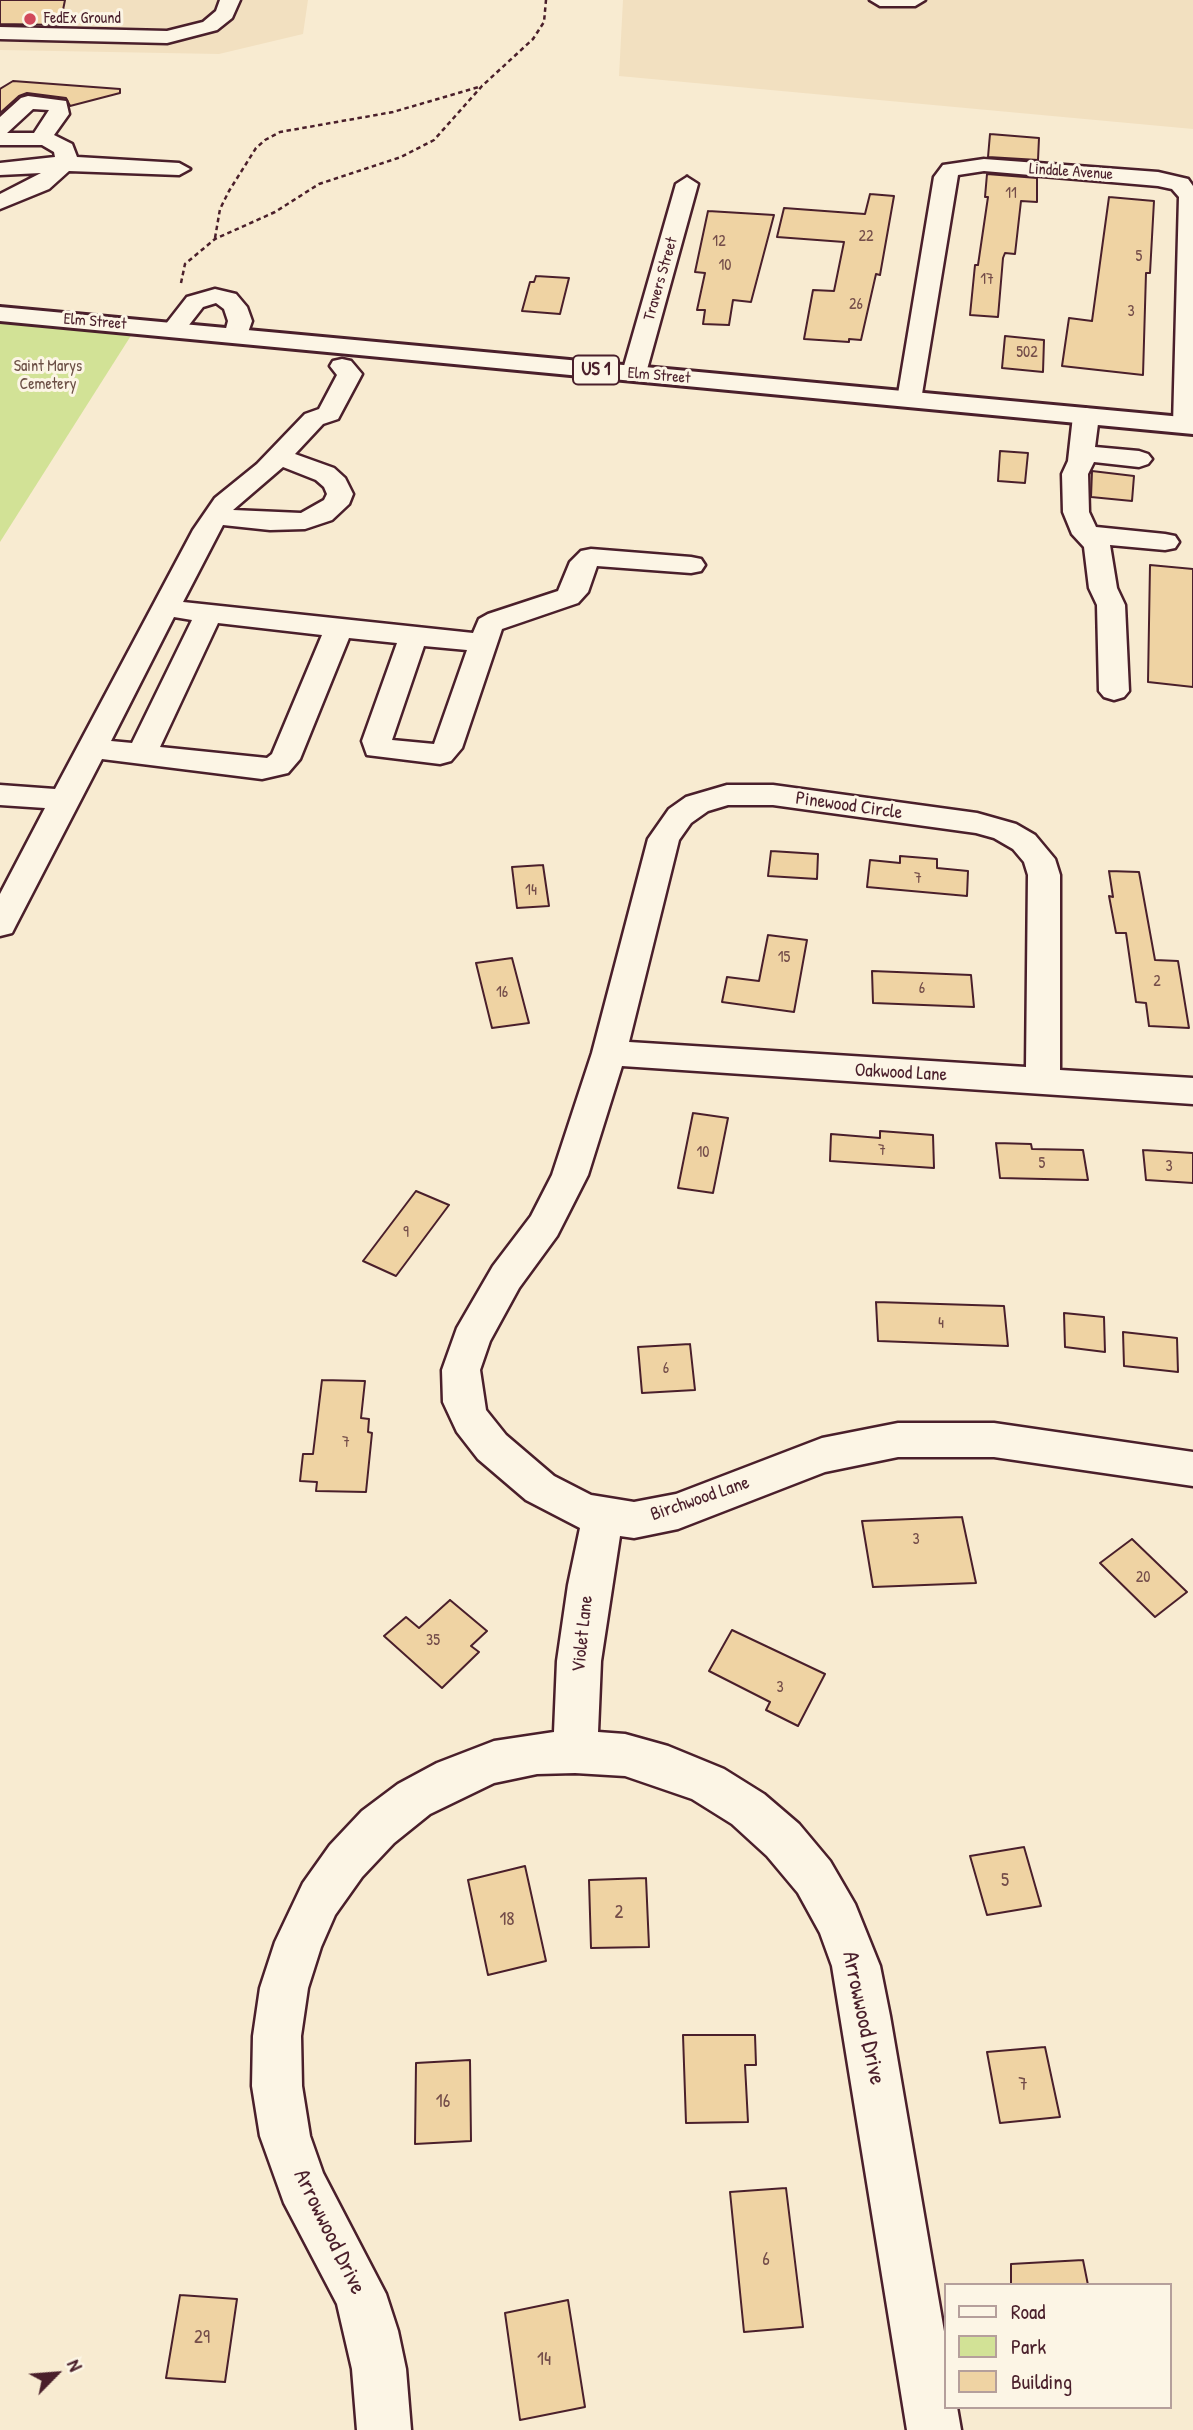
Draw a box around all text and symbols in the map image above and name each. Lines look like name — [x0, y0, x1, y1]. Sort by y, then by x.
place label: FedEx Ground — [44, 9, 121, 29]
marker: FedEx Ground — [22, 11, 38, 27]
street label: Lindale Avenue — [1028, 159, 1114, 185]
house number: 11 — [1005, 184, 1017, 204]
house number: 22 — [859, 227, 873, 247]
house number: 12 — [712, 232, 726, 252]
street label: Travers Street — [640, 235, 682, 323]
house number: 5 — [1136, 247, 1142, 267]
house number: 10 — [719, 256, 731, 276]
house number: 17 — [980, 270, 994, 290]
house number: 26 — [849, 295, 863, 315]
house number: 3 — [1127, 302, 1135, 322]
street label: Elm Street — [63, 310, 127, 334]
house number: 502 — [1016, 343, 1038, 363]
road number: US 1 — [573, 356, 619, 384]
park label: Saint Marys Cemetery — [14, 357, 82, 395]
street label: Elm Street — [627, 364, 691, 388]
street label: Pinewood Circle — [794, 787, 904, 825]
house number: 7 — [914, 869, 922, 889]
house number: 14 — [525, 881, 537, 901]
house number: 15 — [778, 948, 790, 968]
house number: 2 — [1153, 972, 1161, 992]
house number: 6 — [919, 979, 925, 999]
house number: 16 — [496, 983, 508, 1003]
street label: Oakwood Lane — [854, 1059, 948, 1087]
house number: 7 — [878, 1141, 886, 1161]
house number: 10 — [697, 1143, 709, 1163]
house number: 5 — [1039, 1154, 1045, 1174]
house number: 3 — [1165, 1157, 1173, 1177]
house number: 9 — [403, 1223, 409, 1243]
house number: 4 — [938, 1314, 944, 1334]
house number: 6 — [663, 1359, 669, 1379]
house number: 7 — [342, 1433, 350, 1453]
street label: Birchwood Lane — [648, 1471, 752, 1527]
house number: 3 — [912, 1530, 920, 1550]
house number: 20 — [1136, 1568, 1150, 1588]
street label: Violet Lane — [568, 1595, 598, 1673]
house number: 35 — [426, 1631, 440, 1651]
house number: 3 — [776, 1678, 784, 1698]
house number: 5 — [1001, 1870, 1009, 1892]
house number: 2 — [615, 1902, 623, 1924]
house number: 18 — [499, 1909, 515, 1931]
street label: Arrowwood Drive — [835, 1949, 891, 2087]
house number: 7 — [1018, 2074, 1028, 2096]
house number: 16 — [436, 2091, 450, 2113]
street label: Arrowwood Drive — [287, 2165, 371, 2299]
house number: 6 — [762, 2249, 770, 2271]
legend — [944, 2283, 1172, 2409]
text: Road — [1011, 2297, 1045, 2326]
house number: 29 — [194, 2327, 210, 2349]
text: Park — [1011, 2332, 1046, 2361]
north arrow — [21, 2339, 91, 2409]
house number: 14 — [537, 2349, 551, 2371]
text: N — [61, 2355, 89, 2375]
text: Building — [1011, 2367, 1072, 2396]

